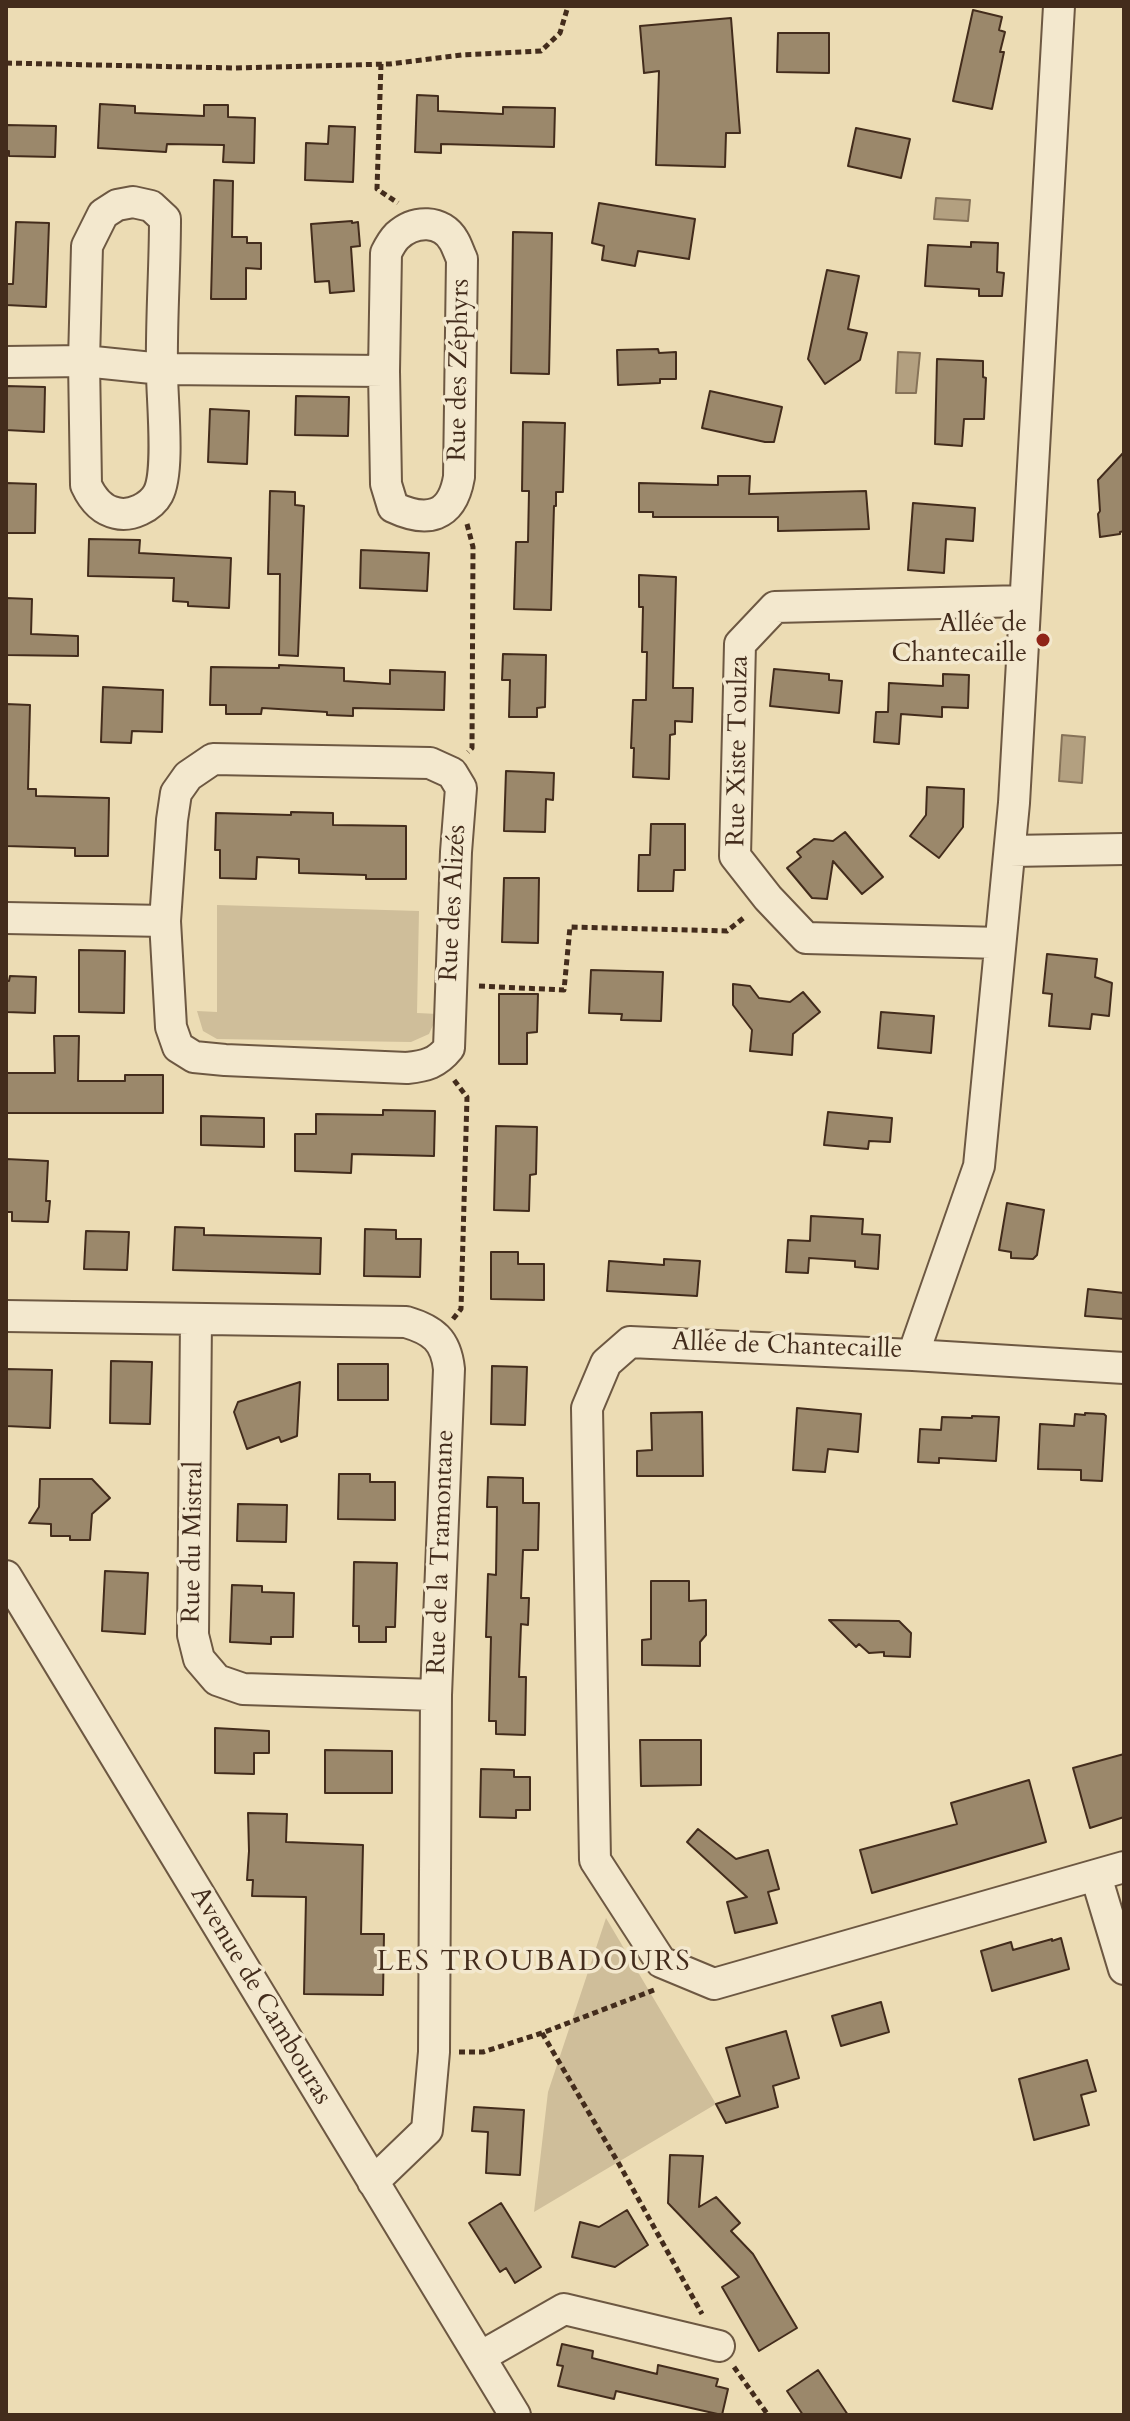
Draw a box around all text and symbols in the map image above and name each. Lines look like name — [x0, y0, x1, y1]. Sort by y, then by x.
street label: Rue des Zéphyrs — [443, 278, 477, 462]
place label: Allée de Chantecaille — [891, 609, 1027, 670]
marker: Allée de Chantecaille — [1034, 631, 1052, 649]
street label: Rue Xiste Toulza — [722, 655, 756, 847]
street label: Rue des Alizés — [434, 824, 474, 982]
street label: Allée de Chantecaille — [671, 1327, 903, 1367]
street label: Rue de la Tramontane — [422, 1429, 462, 1675]
street label: Rue du Mistral — [177, 1461, 211, 1623]
street label: Avenue de Cambouras — [183, 1881, 337, 2111]
district label: LES TROUBADOURS — [377, 1947, 691, 1981]

